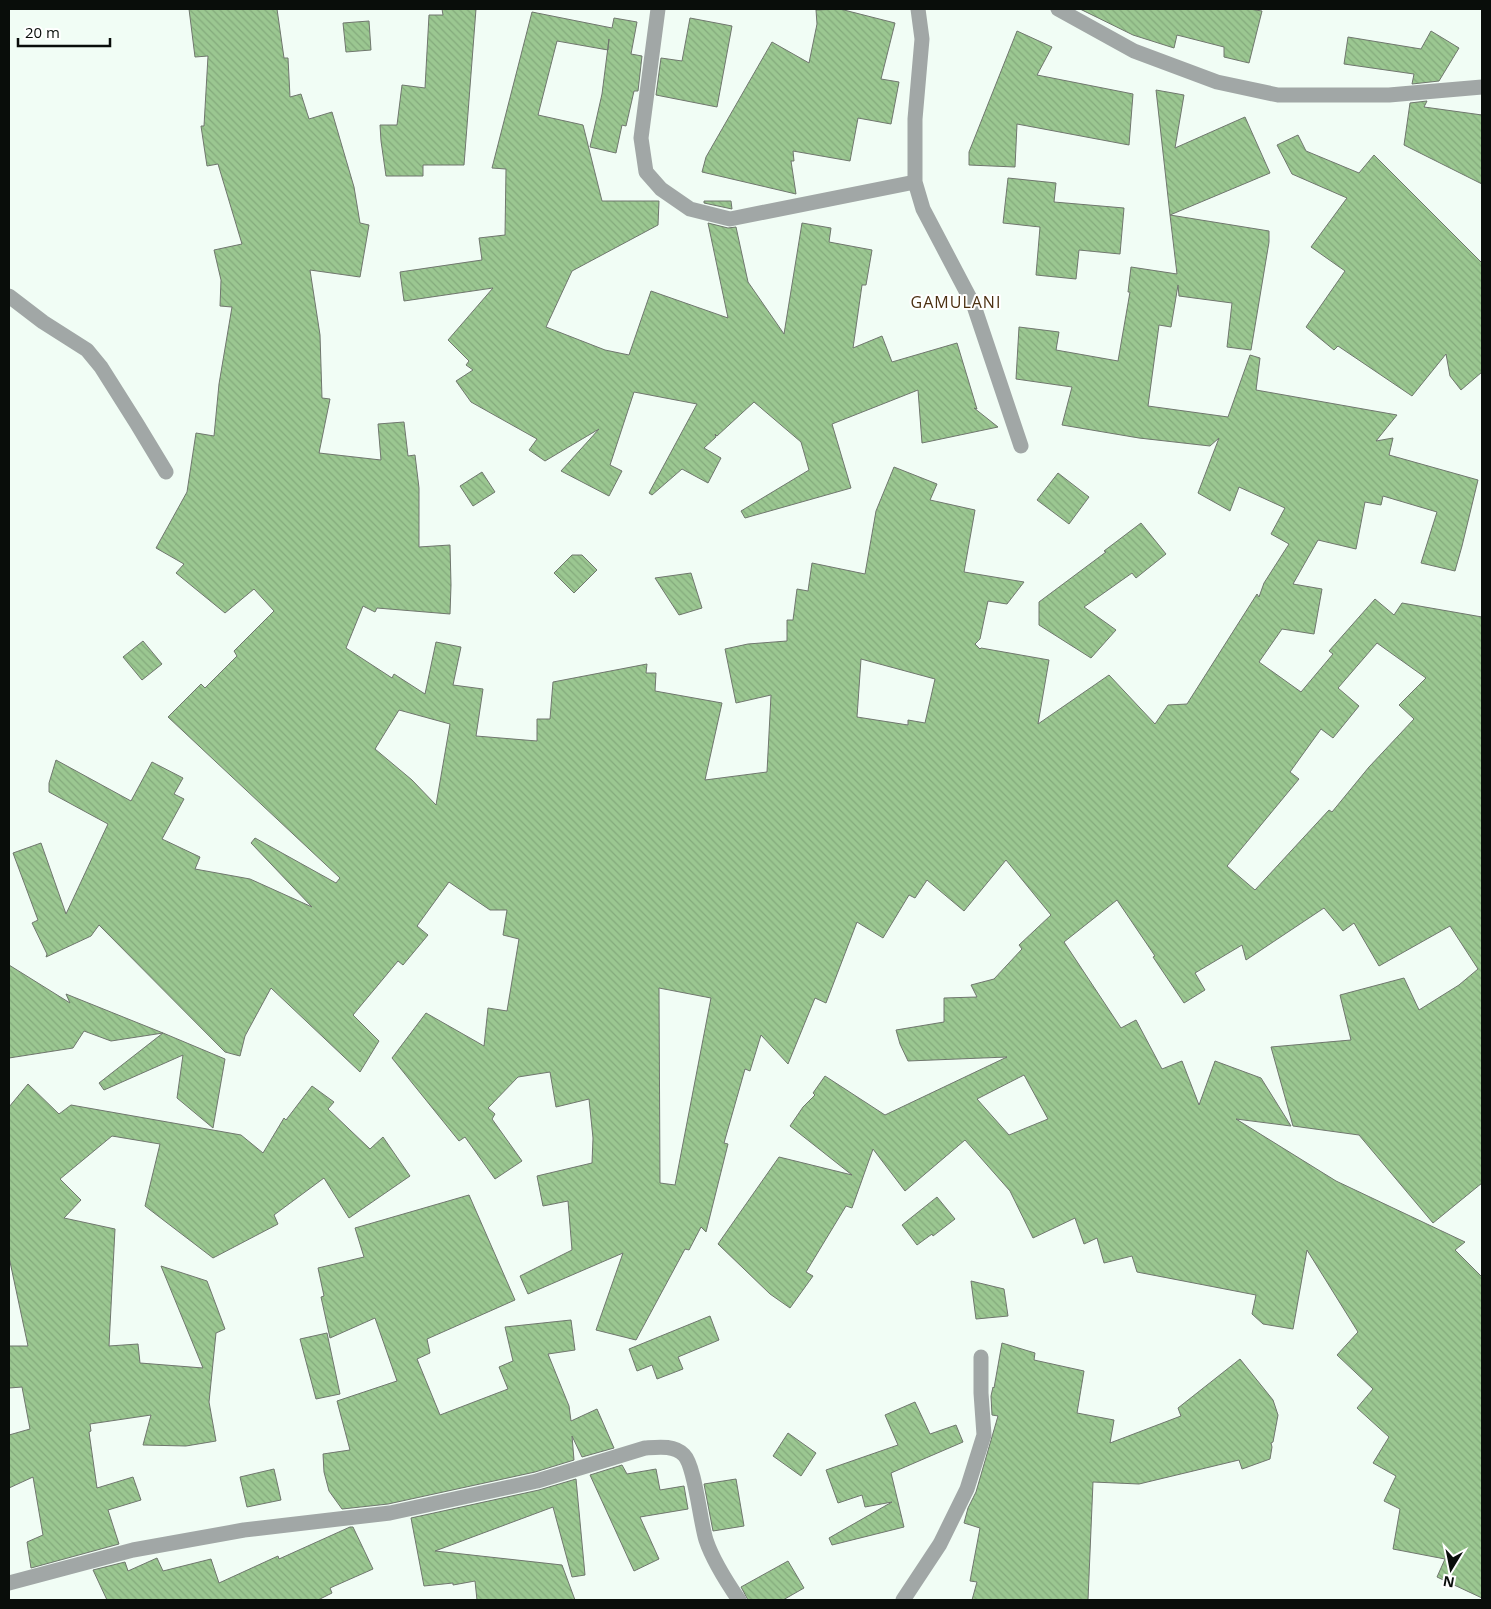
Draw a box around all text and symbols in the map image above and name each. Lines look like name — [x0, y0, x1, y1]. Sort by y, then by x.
scale bar — [18, 15, 110, 47]
text: 20 m — [25, 22, 60, 42]
district label: GAMULANI — [911, 291, 1001, 313]
north arrow — [1426, 1544, 1476, 1594]
text: N — [1441, 1572, 1456, 1593]

